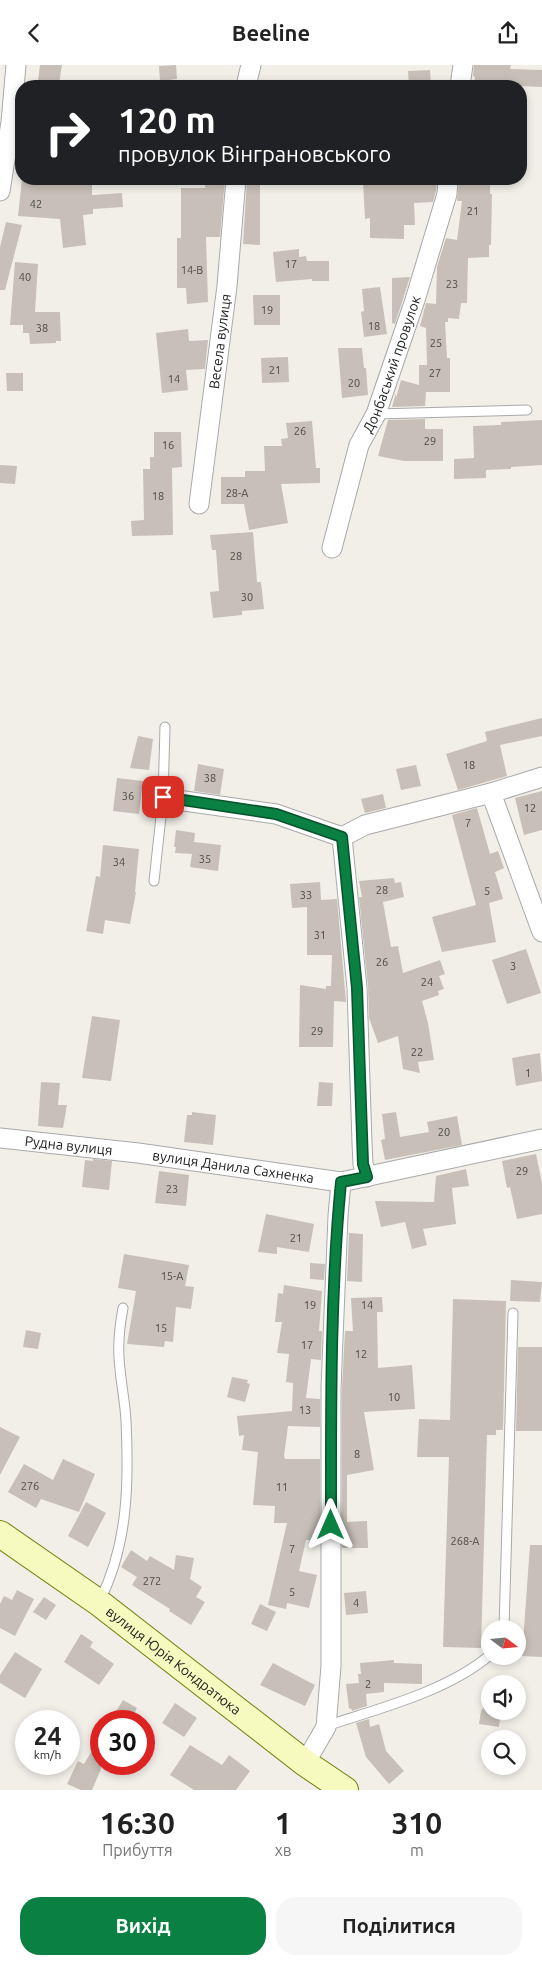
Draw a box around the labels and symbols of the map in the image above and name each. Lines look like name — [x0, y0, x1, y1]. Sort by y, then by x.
house number: 42 — [30, 198, 42, 210]
house number: 21 — [467, 205, 479, 217]
house number: 17 — [285, 258, 297, 270]
house number: 14-В — [181, 264, 203, 276]
house number: 40 — [19, 271, 31, 283]
house number: 23 — [446, 278, 458, 290]
street label: Весела вулиця — [206, 293, 234, 390]
street label: Донбаський провулок — [359, 294, 424, 436]
house number: 19 — [261, 304, 273, 316]
house number: 18 — [368, 320, 380, 332]
house number: 38 — [36, 322, 48, 334]
house number: 25 — [430, 337, 442, 349]
house number: 21 — [269, 364, 281, 376]
house number: 27 — [429, 367, 441, 379]
house number: 14 — [168, 373, 180, 385]
house number: 20 — [348, 377, 360, 389]
house number: 26 — [294, 425, 306, 437]
house number: 29 — [424, 435, 436, 447]
house number: 16 — [162, 439, 174, 451]
house number: 28-А — [226, 487, 249, 499]
house number: 18 — [152, 490, 164, 502]
house number: 28 — [230, 550, 242, 562]
house number: 30 — [241, 591, 253, 603]
house number: 18 — [463, 759, 475, 771]
house number: 38 — [204, 772, 216, 784]
pin — [142, 776, 184, 818]
house number: 36 — [122, 790, 134, 802]
house number: 12 — [524, 802, 536, 814]
house number: 7 — [465, 817, 471, 829]
house number: 35 — [199, 853, 211, 865]
house number: 34 — [113, 856, 125, 868]
house number: 28 — [376, 884, 388, 896]
house number: 5 — [484, 885, 490, 897]
house number: 33 — [300, 889, 312, 901]
house number: 31 — [314, 929, 326, 941]
house number: 26 — [376, 956, 388, 968]
house number: 3 — [510, 960, 516, 972]
house number: 24 — [421, 976, 433, 988]
house number: 29 — [311, 1025, 323, 1037]
house number: 22 — [411, 1046, 423, 1058]
house number: 1 — [525, 1067, 531, 1079]
house number: 20 — [438, 1126, 450, 1138]
street label: Рудна вулиця — [24, 1133, 113, 1158]
street label: вулиця Данила Сахненка — [151, 1147, 315, 1186]
house number: 29 — [516, 1165, 528, 1177]
house number: 23 — [166, 1183, 178, 1195]
house number: 21 — [290, 1232, 302, 1244]
house number: 15-А — [161, 1270, 184, 1282]
house number: 19 — [304, 1299, 316, 1311]
house number: 14 — [361, 1299, 373, 1311]
house number: 15 — [155, 1322, 167, 1334]
house number: 17 — [301, 1339, 313, 1351]
house number: 12 — [355, 1348, 367, 1360]
house number: 10 — [388, 1391, 400, 1403]
house number: 13 — [299, 1404, 311, 1416]
house number: 8 — [354, 1448, 360, 1460]
house number: 276 — [21, 1480, 39, 1492]
house number: 11 — [276, 1481, 288, 1493]
position arrow — [304, 1498, 356, 1550]
house number: 268-А — [451, 1535, 480, 1547]
house number: 7 — [289, 1543, 295, 1555]
house number: 272 — [143, 1575, 161, 1587]
house number: 5 — [289, 1586, 295, 1598]
house number: 4 — [353, 1597, 359, 1609]
street label: вулиця Юрія Кондратюка — [103, 1603, 244, 1718]
north arrow — [481, 1620, 526, 1665]
house number: 2 — [365, 1678, 371, 1690]
speed limit sign: 30 — [90, 1710, 155, 1775]

